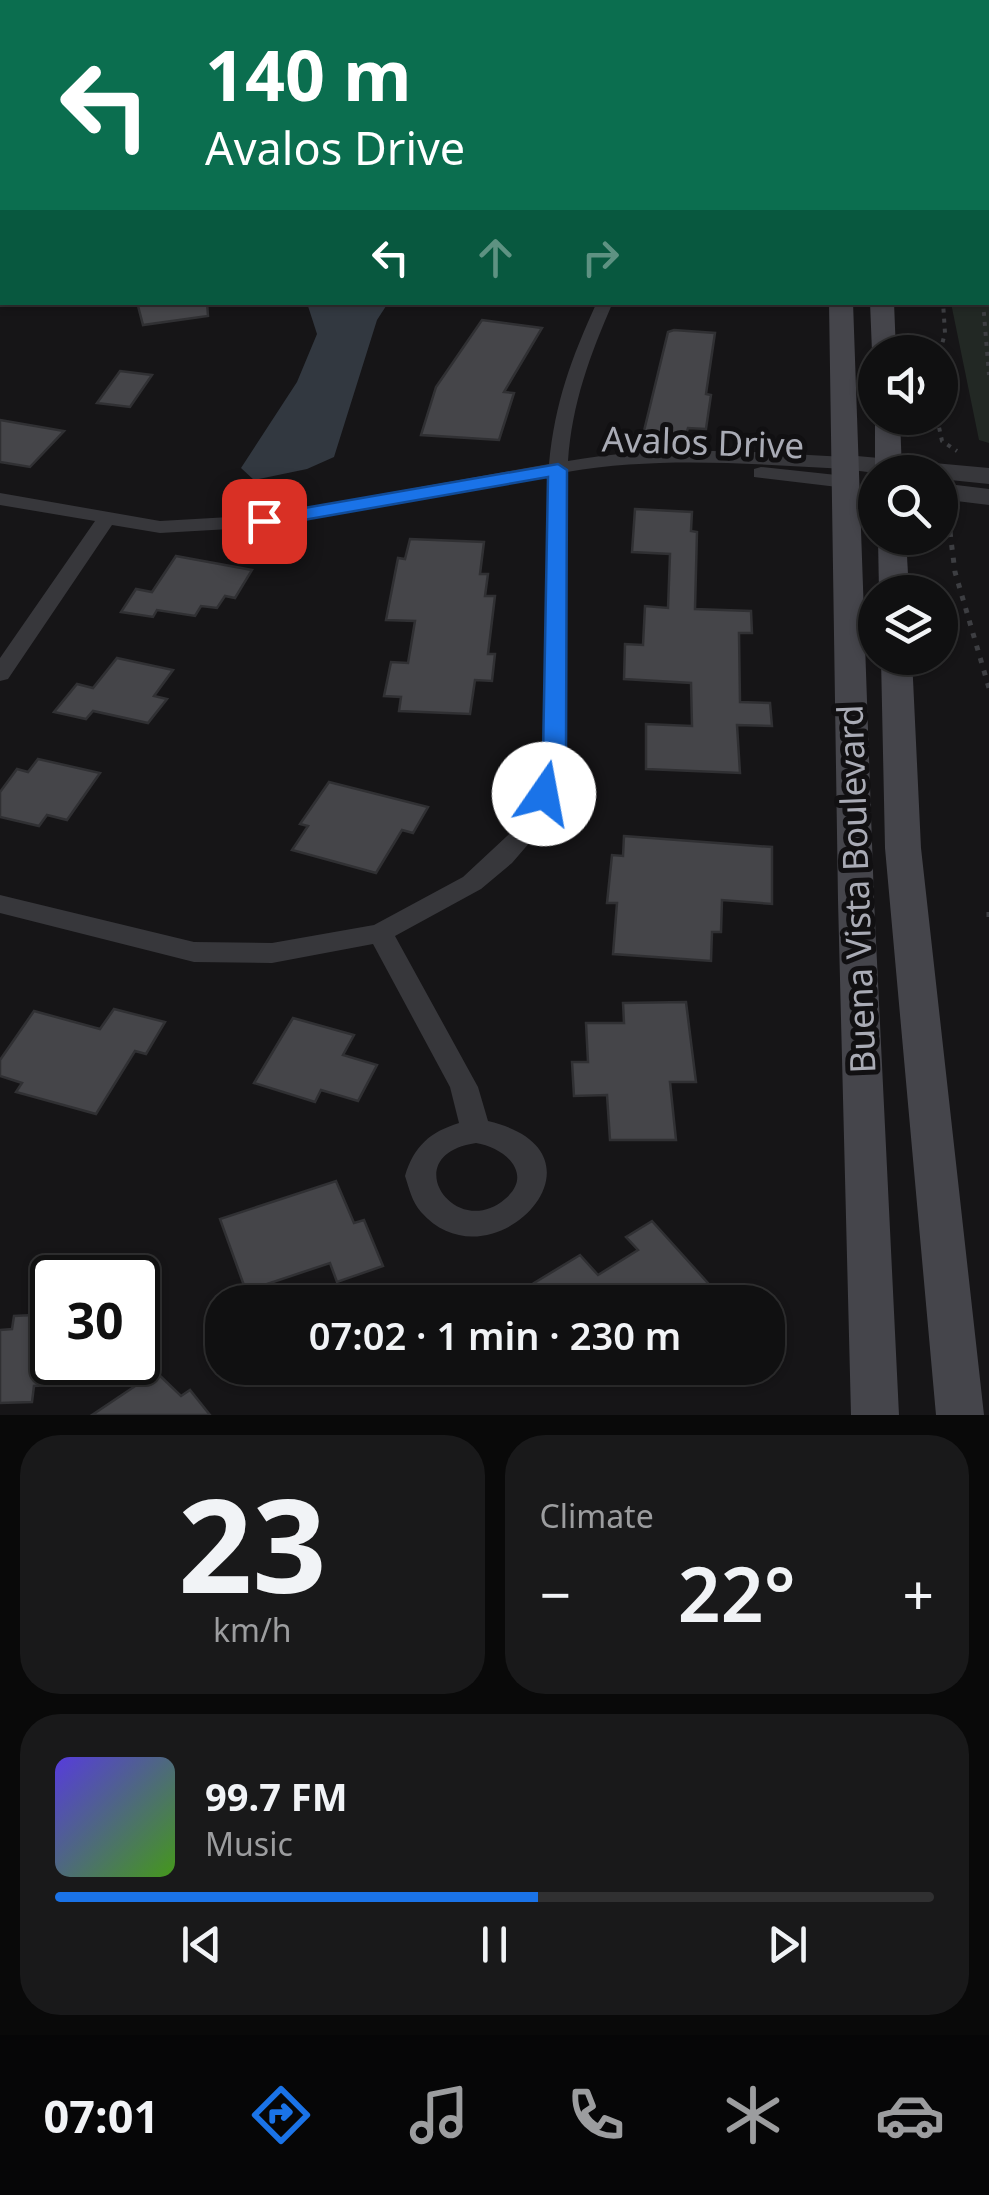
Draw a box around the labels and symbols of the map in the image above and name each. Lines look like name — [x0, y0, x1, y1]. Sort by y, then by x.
street label: Avalos Drive — [601, 414, 805, 469]
pin — [222, 479, 307, 564]
street label: Buena Vista Boulevard — [826, 704, 885, 1074]
position arrow — [492, 742, 596, 846]
speed limit sign: 30 — [30, 1255, 160, 1385]

